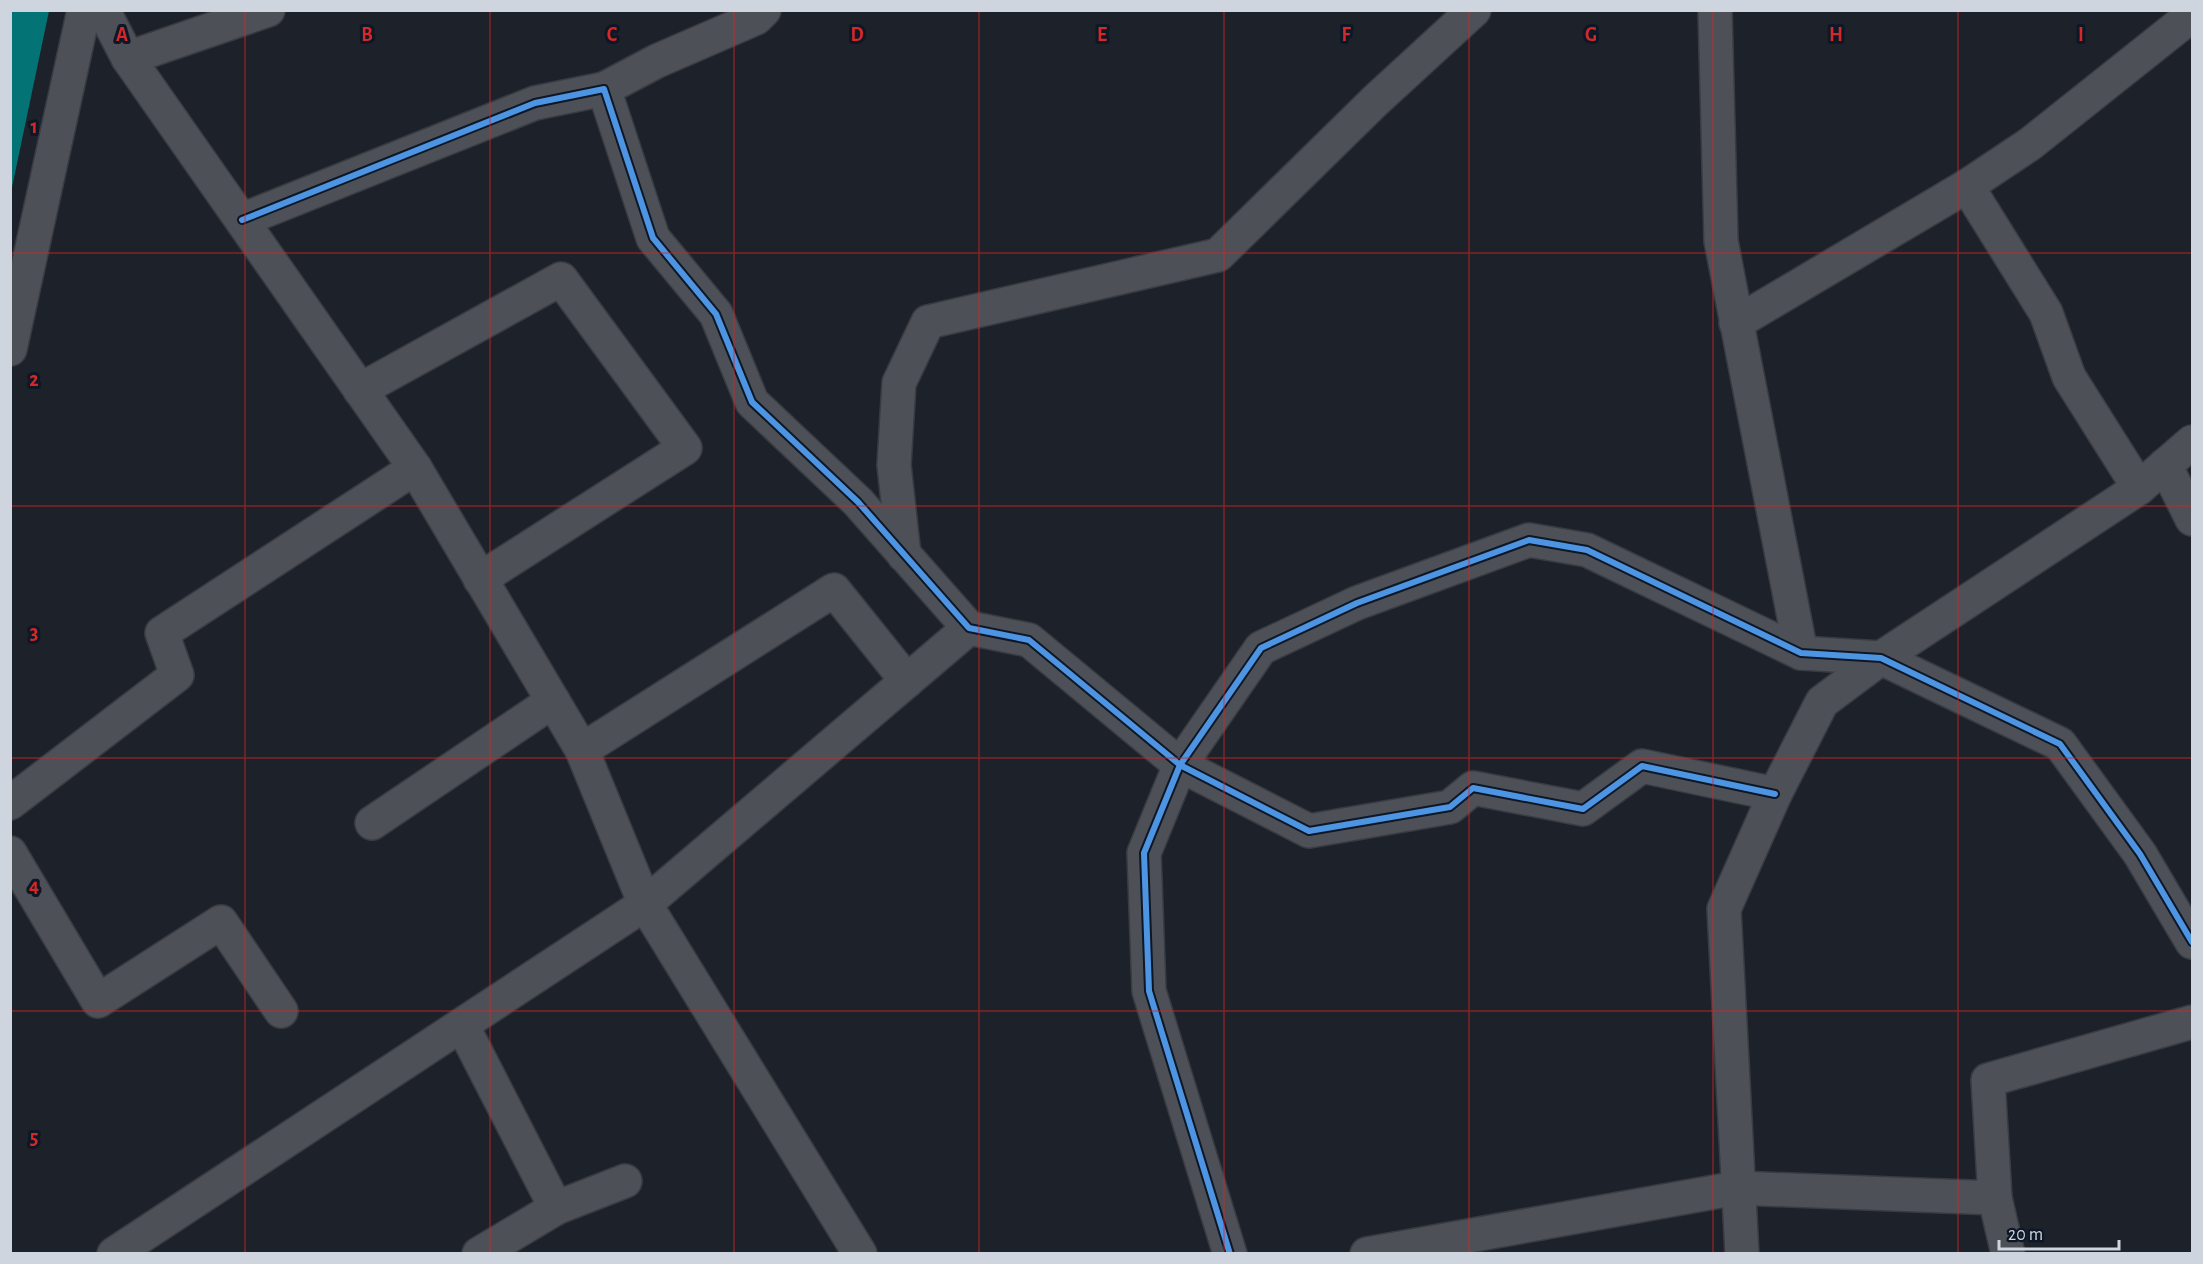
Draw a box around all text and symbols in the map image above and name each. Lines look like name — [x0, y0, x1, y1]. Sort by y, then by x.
text: A — [116, 25, 128, 45]
text: B — [361, 25, 373, 45]
text: C — [607, 25, 618, 45]
text: D — [850, 25, 864, 45]
text: E — [1097, 25, 1107, 45]
text: F — [1341, 25, 1351, 45]
text: G — [1585, 25, 1597, 45]
text: H — [1829, 25, 1843, 45]
text: I — [2078, 25, 2084, 45]
text: 1 — [30, 117, 38, 137]
text: 2 — [29, 370, 39, 390]
text: 3 — [30, 623, 38, 643]
text: 4 — [29, 876, 39, 896]
text: 5 — [30, 1128, 38, 1148]
scale bar — [1999, 1213, 2119, 1251]
text: 20 m — [2008, 1226, 2043, 1244]

